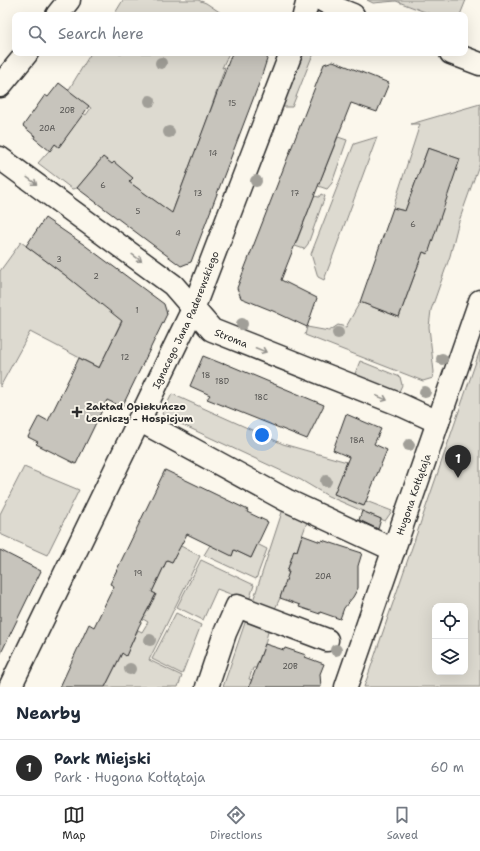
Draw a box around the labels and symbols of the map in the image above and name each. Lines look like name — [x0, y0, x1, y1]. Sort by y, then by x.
house number: 15 — [228, 98, 236, 109]
house number: 20B — [59, 105, 75, 116]
house number: 20A — [39, 123, 56, 134]
house number: 14 — [209, 148, 218, 159]
one-way arrow — [26, 177, 37, 185]
house number: 6 — [100, 180, 106, 191]
house number: 13 — [194, 188, 202, 199]
house number: 17 — [291, 188, 300, 199]
house number: 5 — [136, 206, 141, 217]
house number: 6 — [410, 219, 416, 230]
house number: 4 — [175, 228, 181, 239]
street label: Ignacego Jana Paderewskiego — [149, 249, 222, 391]
house number: 3 — [56, 254, 62, 265]
one-way arrow — [131, 254, 142, 262]
house number: 2 — [93, 271, 99, 282]
house number: 1 — [135, 305, 139, 316]
street label: Stroma — [213, 326, 250, 351]
one-way arrow — [255, 346, 267, 354]
house number: 12 — [121, 352, 130, 363]
house number: 18 — [202, 370, 210, 381]
house number: 18D — [215, 376, 229, 387]
house number: 18C — [254, 392, 268, 403]
one-way arrow — [375, 394, 387, 402]
place label: Zakład Opiekuńczo Lecniczy - Hospicjum — [86, 400, 193, 425]
marker: Zakład Opiekuńczo Lecniczy - Hospicjum — [71, 406, 83, 418]
your location — [252, 425, 272, 445]
house number: 18A — [350, 435, 365, 446]
pin: 1 — [445, 445, 471, 478]
street label: Hugona Kołłątaja — [393, 451, 434, 537]
house number: 19 — [134, 568, 142, 579]
house number: 20A — [315, 571, 332, 582]
house number: 20B — [282, 661, 298, 672]

